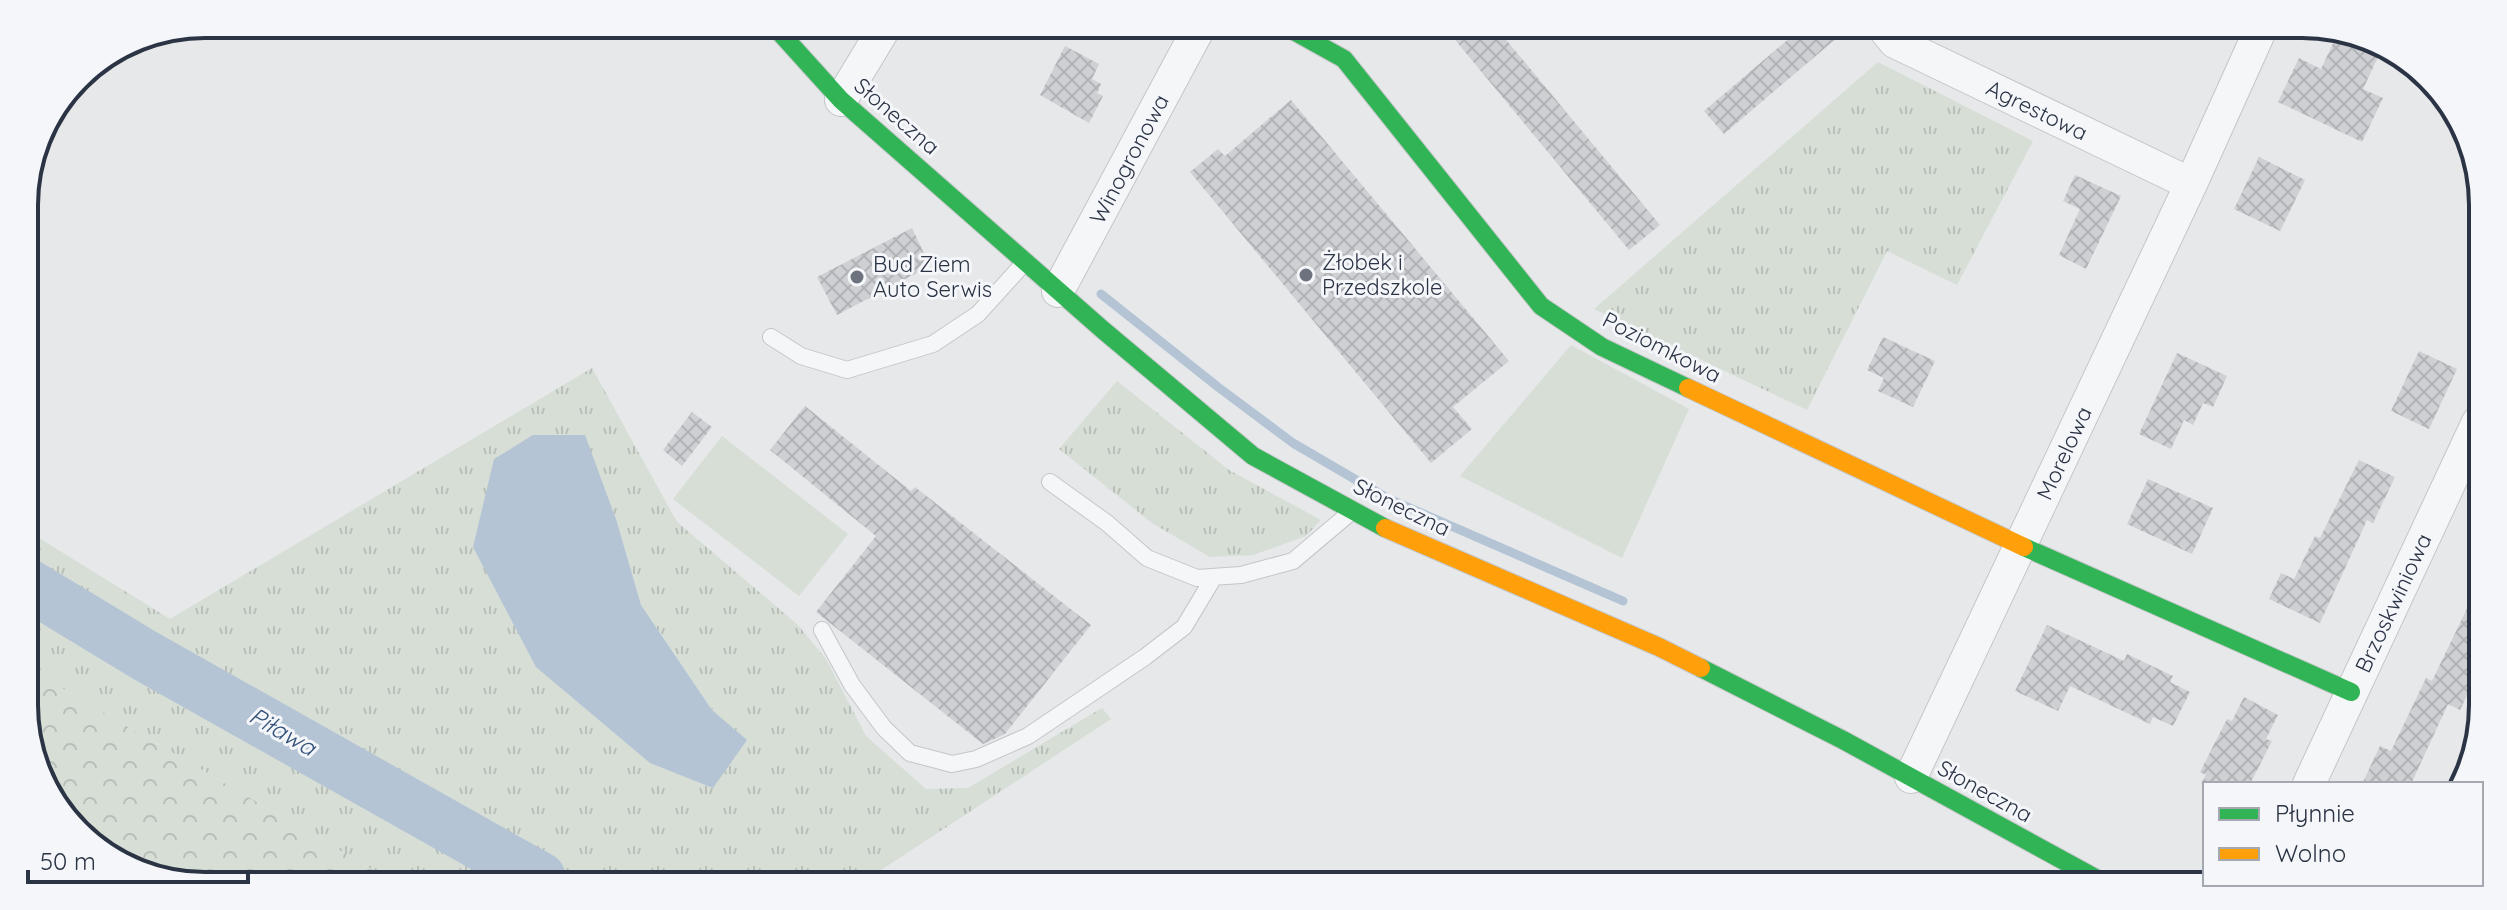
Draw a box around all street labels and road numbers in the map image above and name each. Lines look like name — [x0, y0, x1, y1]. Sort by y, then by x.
street label: Słoneczna — [849, 71, 945, 161]
street label: Agrestowa — [1982, 73, 2092, 147]
street label: Winogronowa — [1083, 89, 1175, 229]
street label: Poziomkowa — [1598, 305, 1726, 389]
street label: Morelowa — [2030, 402, 2098, 504]
street label: Słoneczna — [1349, 472, 1455, 542]
street label: Brzoskwiniowa — [2349, 529, 2437, 677]
street label: Słoneczna — [1933, 754, 2037, 828]

